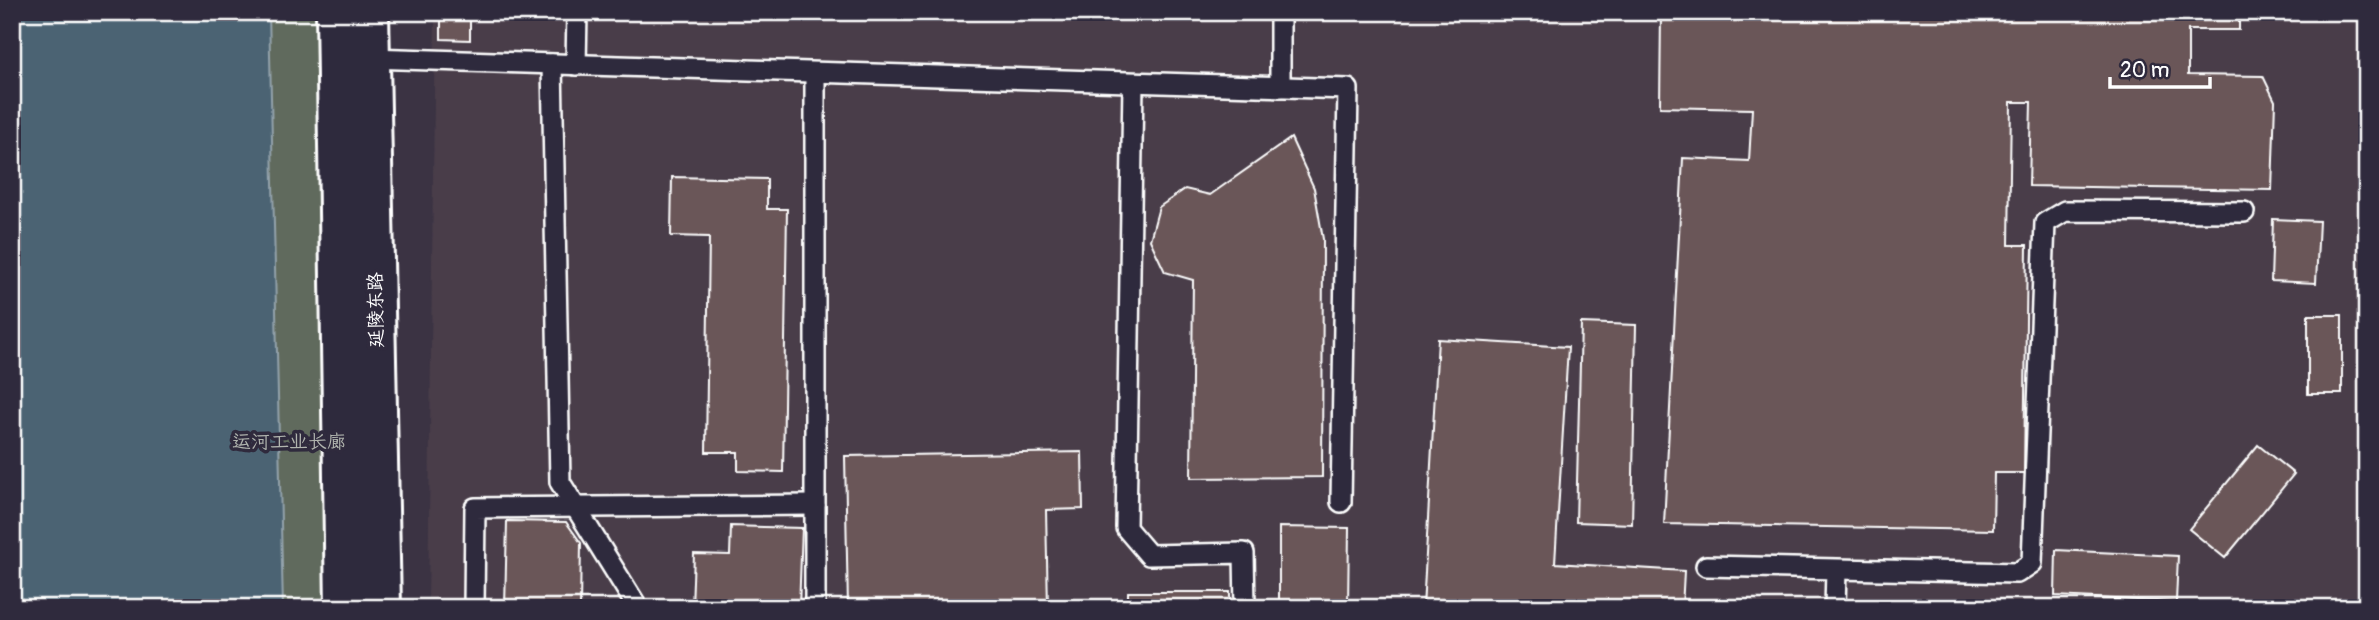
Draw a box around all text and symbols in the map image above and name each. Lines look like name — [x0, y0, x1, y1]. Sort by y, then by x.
scale bar — [2110, 46, 2209, 90]
text: 20 m — [2120, 57, 2169, 84]
street label: 延陵东路 — [363, 272, 389, 348]
park label: 运河工业长廊 — [232, 430, 346, 454]

